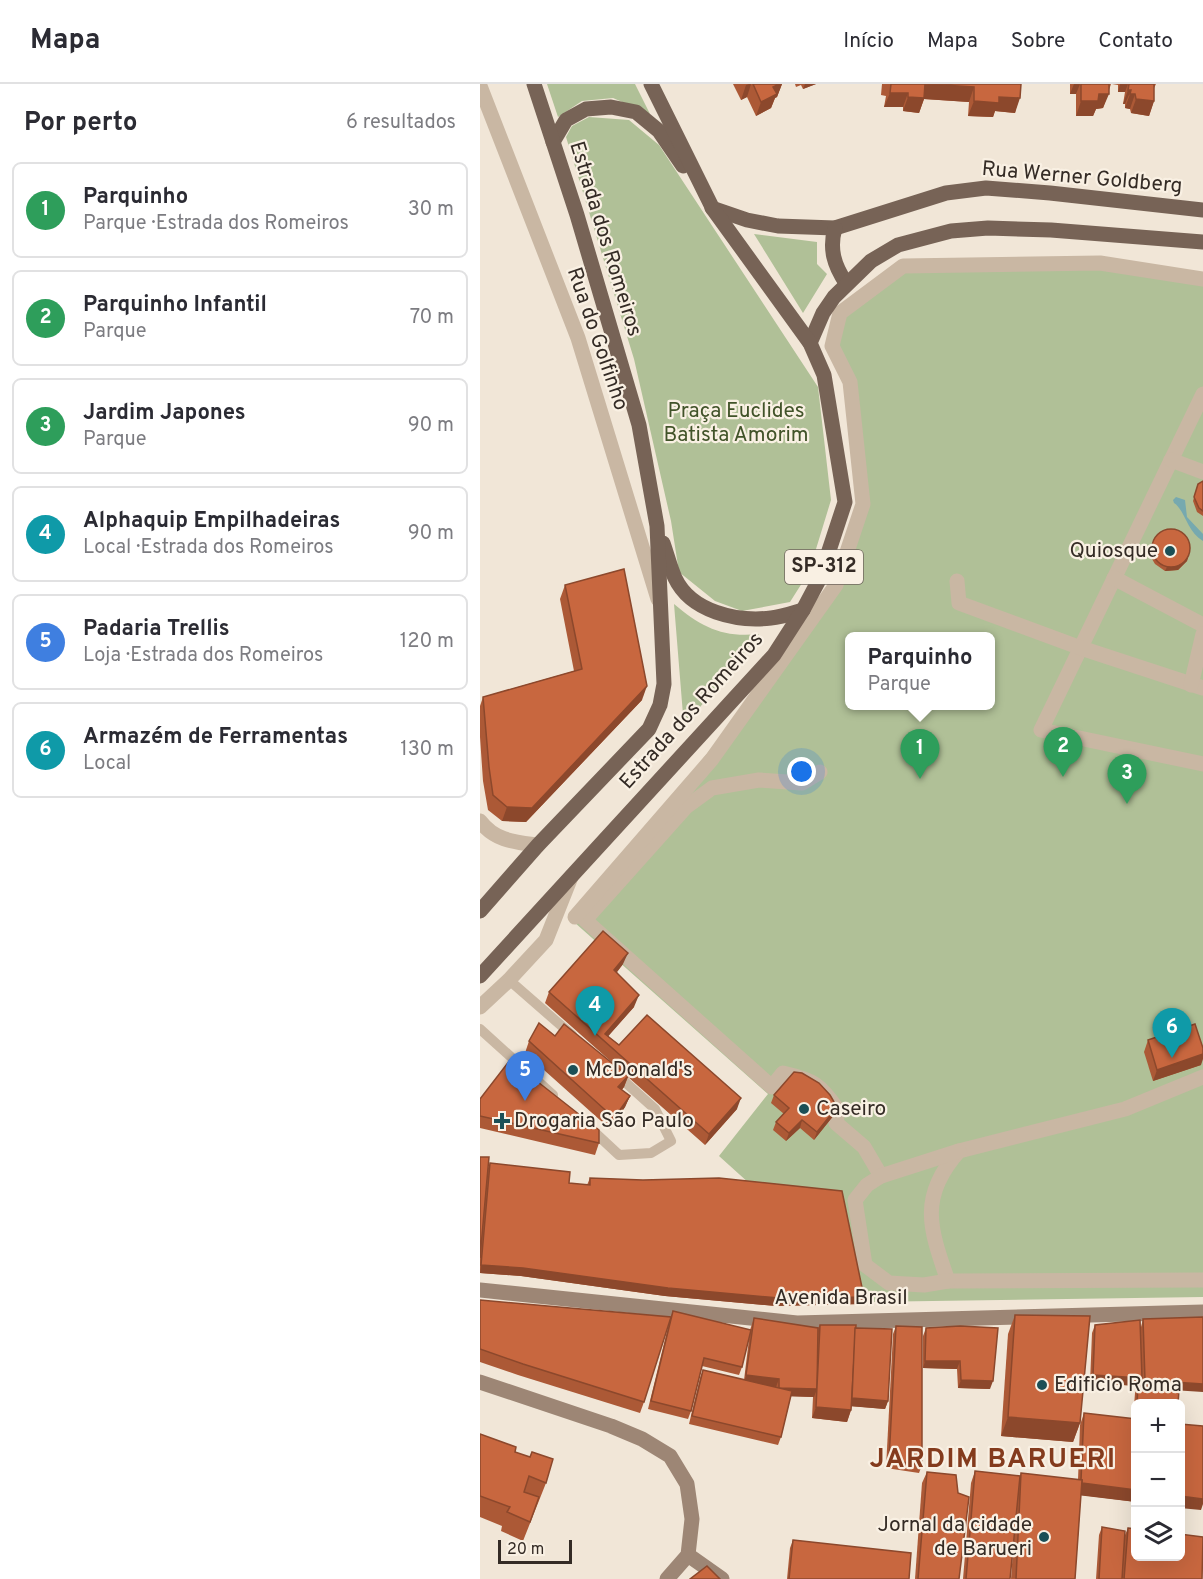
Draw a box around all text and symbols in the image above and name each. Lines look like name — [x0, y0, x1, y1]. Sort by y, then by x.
text: Mapa — [30, 23, 100, 59]
text: Início — [843, 28, 894, 55]
text: Mapa — [927, 28, 978, 55]
text: Sobre — [1011, 28, 1065, 55]
text: Contato — [1098, 28, 1173, 55]
text: Por perto — [24, 107, 138, 140]
text: 6 resultados — [346, 110, 456, 136]
street label: Estrada dos Romeiros — [562, 138, 648, 340]
street label: Rua Werner Goldberg — [981, 156, 1183, 200]
text: Parquinho — [83, 184, 188, 211]
text: 1 — [42, 197, 50, 223]
text: 30 m — [408, 197, 454, 223]
text: Parque · Estrada dos Romeiros — [83, 211, 349, 237]
street label: Rua do Golfinho — [560, 264, 634, 414]
text: Parquinho Infantil — [83, 292, 267, 319]
text: 2 — [39, 305, 52, 331]
text: 70 m — [410, 305, 454, 331]
text: Parque — [83, 319, 146, 345]
park label: Praça Euclides Batista Amorim — [663, 398, 809, 449]
text: Jardim Japones — [83, 400, 246, 427]
text: 3 — [40, 413, 52, 439]
text: 90 m — [408, 413, 454, 439]
text: Parque — [83, 427, 146, 453]
text: Alphaquip Empilhadeiras — [83, 508, 340, 535]
text: 4 — [39, 521, 52, 547]
text: 90 m — [408, 521, 454, 547]
text: Local · Estrada dos Romeiros — [83, 535, 334, 561]
place label: Quiosque — [1070, 538, 1158, 565]
marker: Quiosque — [1163, 544, 1177, 558]
road number: SP-312 — [785, 550, 863, 584]
text: Padaria Trellis — [83, 616, 230, 643]
street label: Estrada dos Romeiros — [614, 627, 770, 795]
text: 5 — [39, 629, 52, 655]
text: 120 m — [400, 629, 454, 655]
popup — [845, 632, 995, 710]
text: Loja · Estrada dos Romeiros — [83, 643, 323, 669]
text: Parquinho — [867, 645, 973, 672]
text: Parque — [867, 672, 931, 698]
text: Armazém de Ferramentas — [83, 724, 348, 751]
pin: 2 — [1044, 728, 1082, 777]
pin: 1 — [900, 730, 940, 779]
text: 6 — [39, 737, 52, 763]
text: 130 m — [400, 737, 454, 763]
text: Local — [83, 751, 131, 777]
pin: 3 — [1108, 754, 1146, 804]
your location — [787, 757, 816, 786]
pin: 4 — [576, 986, 614, 1036]
pin: 6 — [1152, 1008, 1192, 1058]
pin: 5 — [506, 1052, 544, 1101]
place label: McDonald's — [585, 1057, 693, 1084]
marker: McDonald's — [566, 1063, 580, 1077]
place label: Caseiro — [816, 1096, 886, 1123]
marker: Caseiro — [797, 1102, 811, 1116]
place label: Drogaria São Paulo — [514, 1108, 694, 1135]
marker: Drogaria São Paulo — [495, 1114, 509, 1128]
street label: Avenida Brasil — [774, 1285, 908, 1312]
place label: Edificio Roma — [1054, 1372, 1182, 1399]
marker: Edificio Roma — [1035, 1378, 1049, 1392]
map controls — [1131, 1399, 1185, 1561]
button: + — [1131, 1399, 1185, 1453]
district label: JARDIM BARUERI — [870, 1443, 1116, 1477]
button: − — [1131, 1453, 1185, 1507]
button: layers — [1131, 1507, 1185, 1561]
place label: Jornal da cidade de Barueri — [878, 1512, 1032, 1563]
marker: Jornal da cidade de Barueri — [1037, 1530, 1051, 1544]
scale bar — [498, 1537, 572, 1564]
text: 20 m — [507, 1540, 544, 1560]

